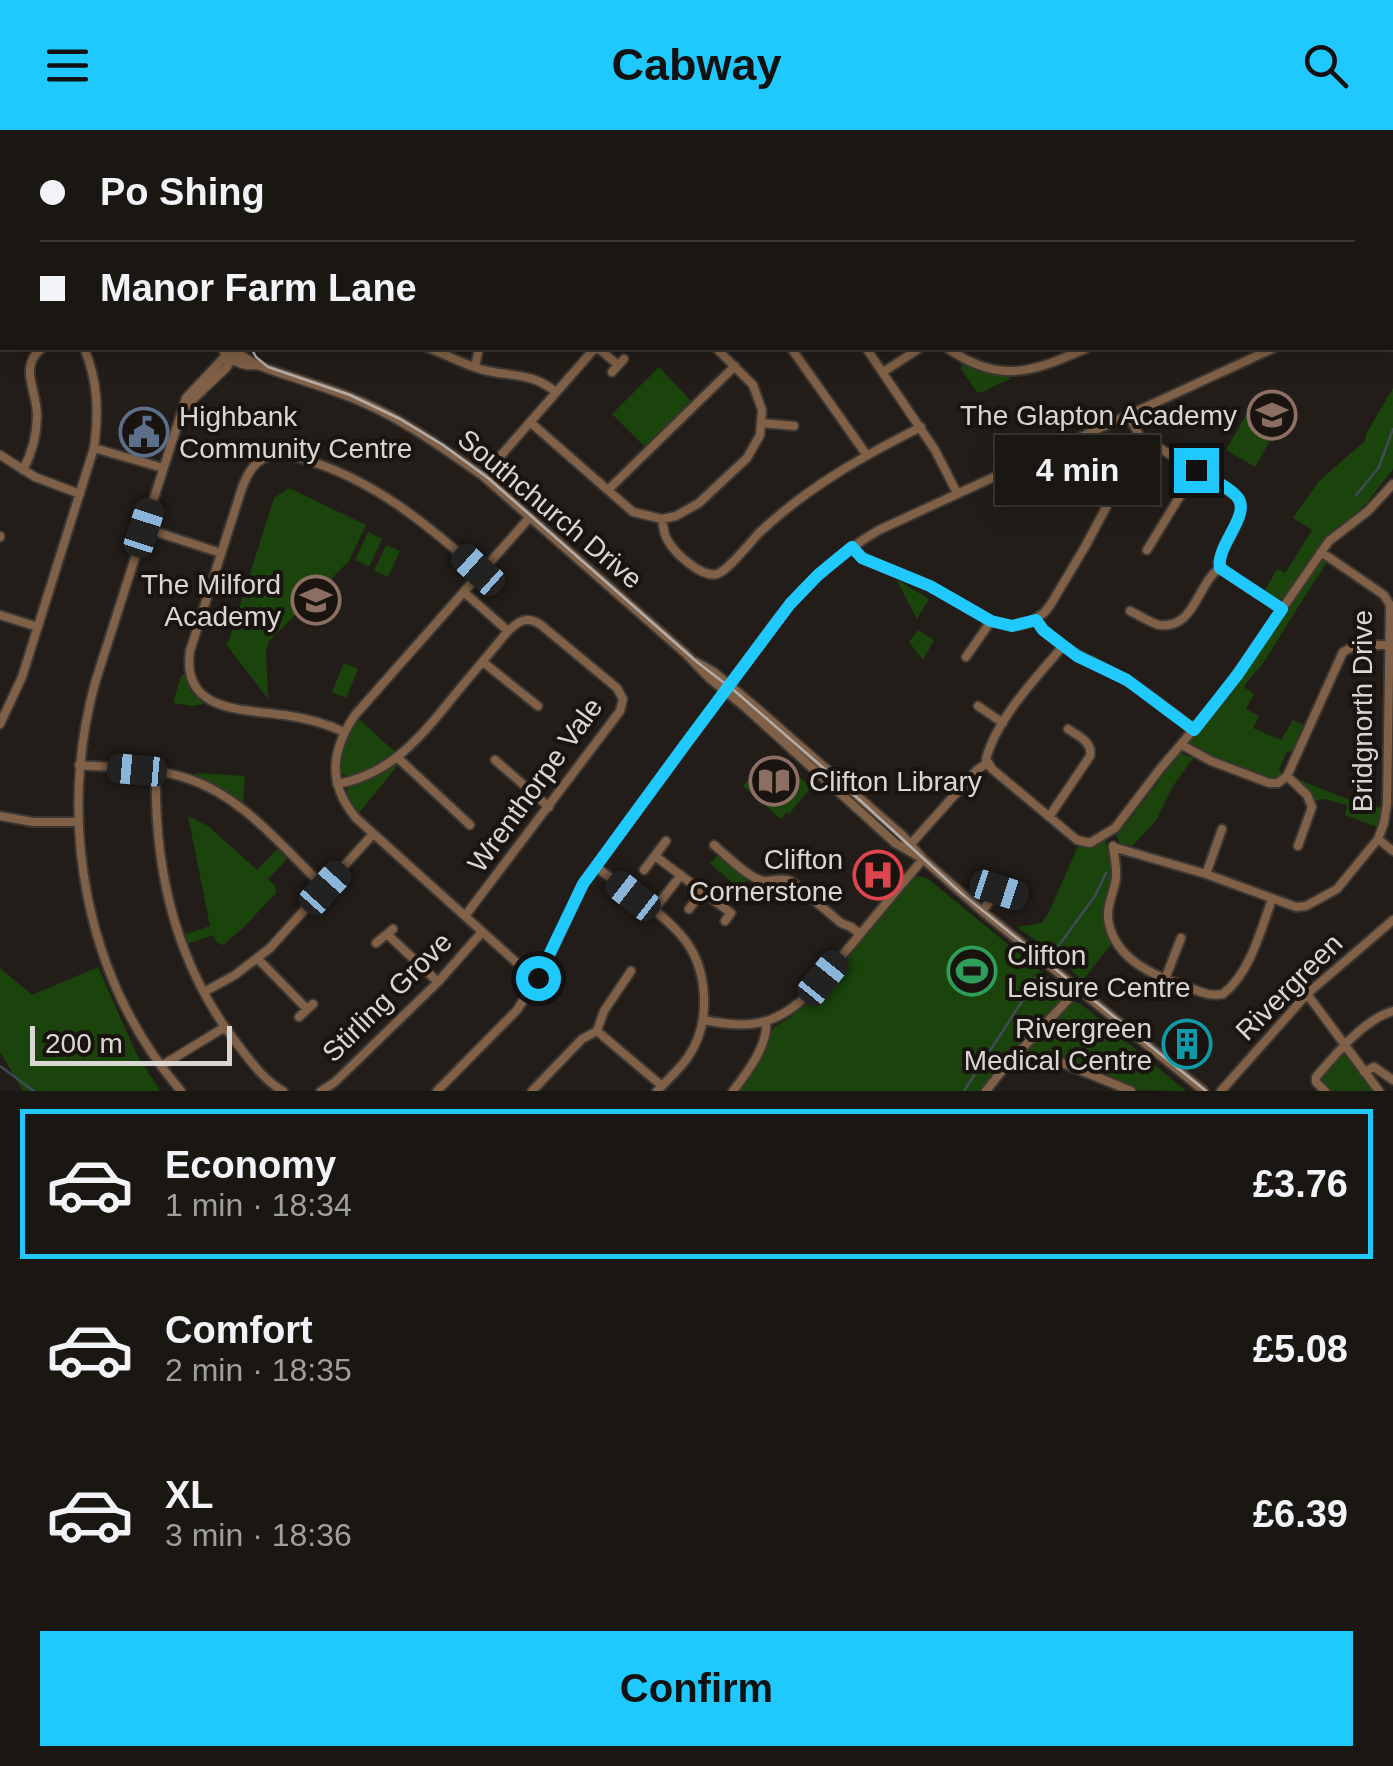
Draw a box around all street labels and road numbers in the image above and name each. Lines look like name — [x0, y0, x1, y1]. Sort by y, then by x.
street label: Southchurch Drive — [452, 423, 648, 595]
street label: Bridgnorth Drive — [1347, 610, 1378, 812]
street label: Wrenthorpe Vale — [461, 692, 609, 878]
street label: Stirling Grove — [316, 926, 458, 1068]
street label: Rivergreen — [1230, 928, 1348, 1046]

